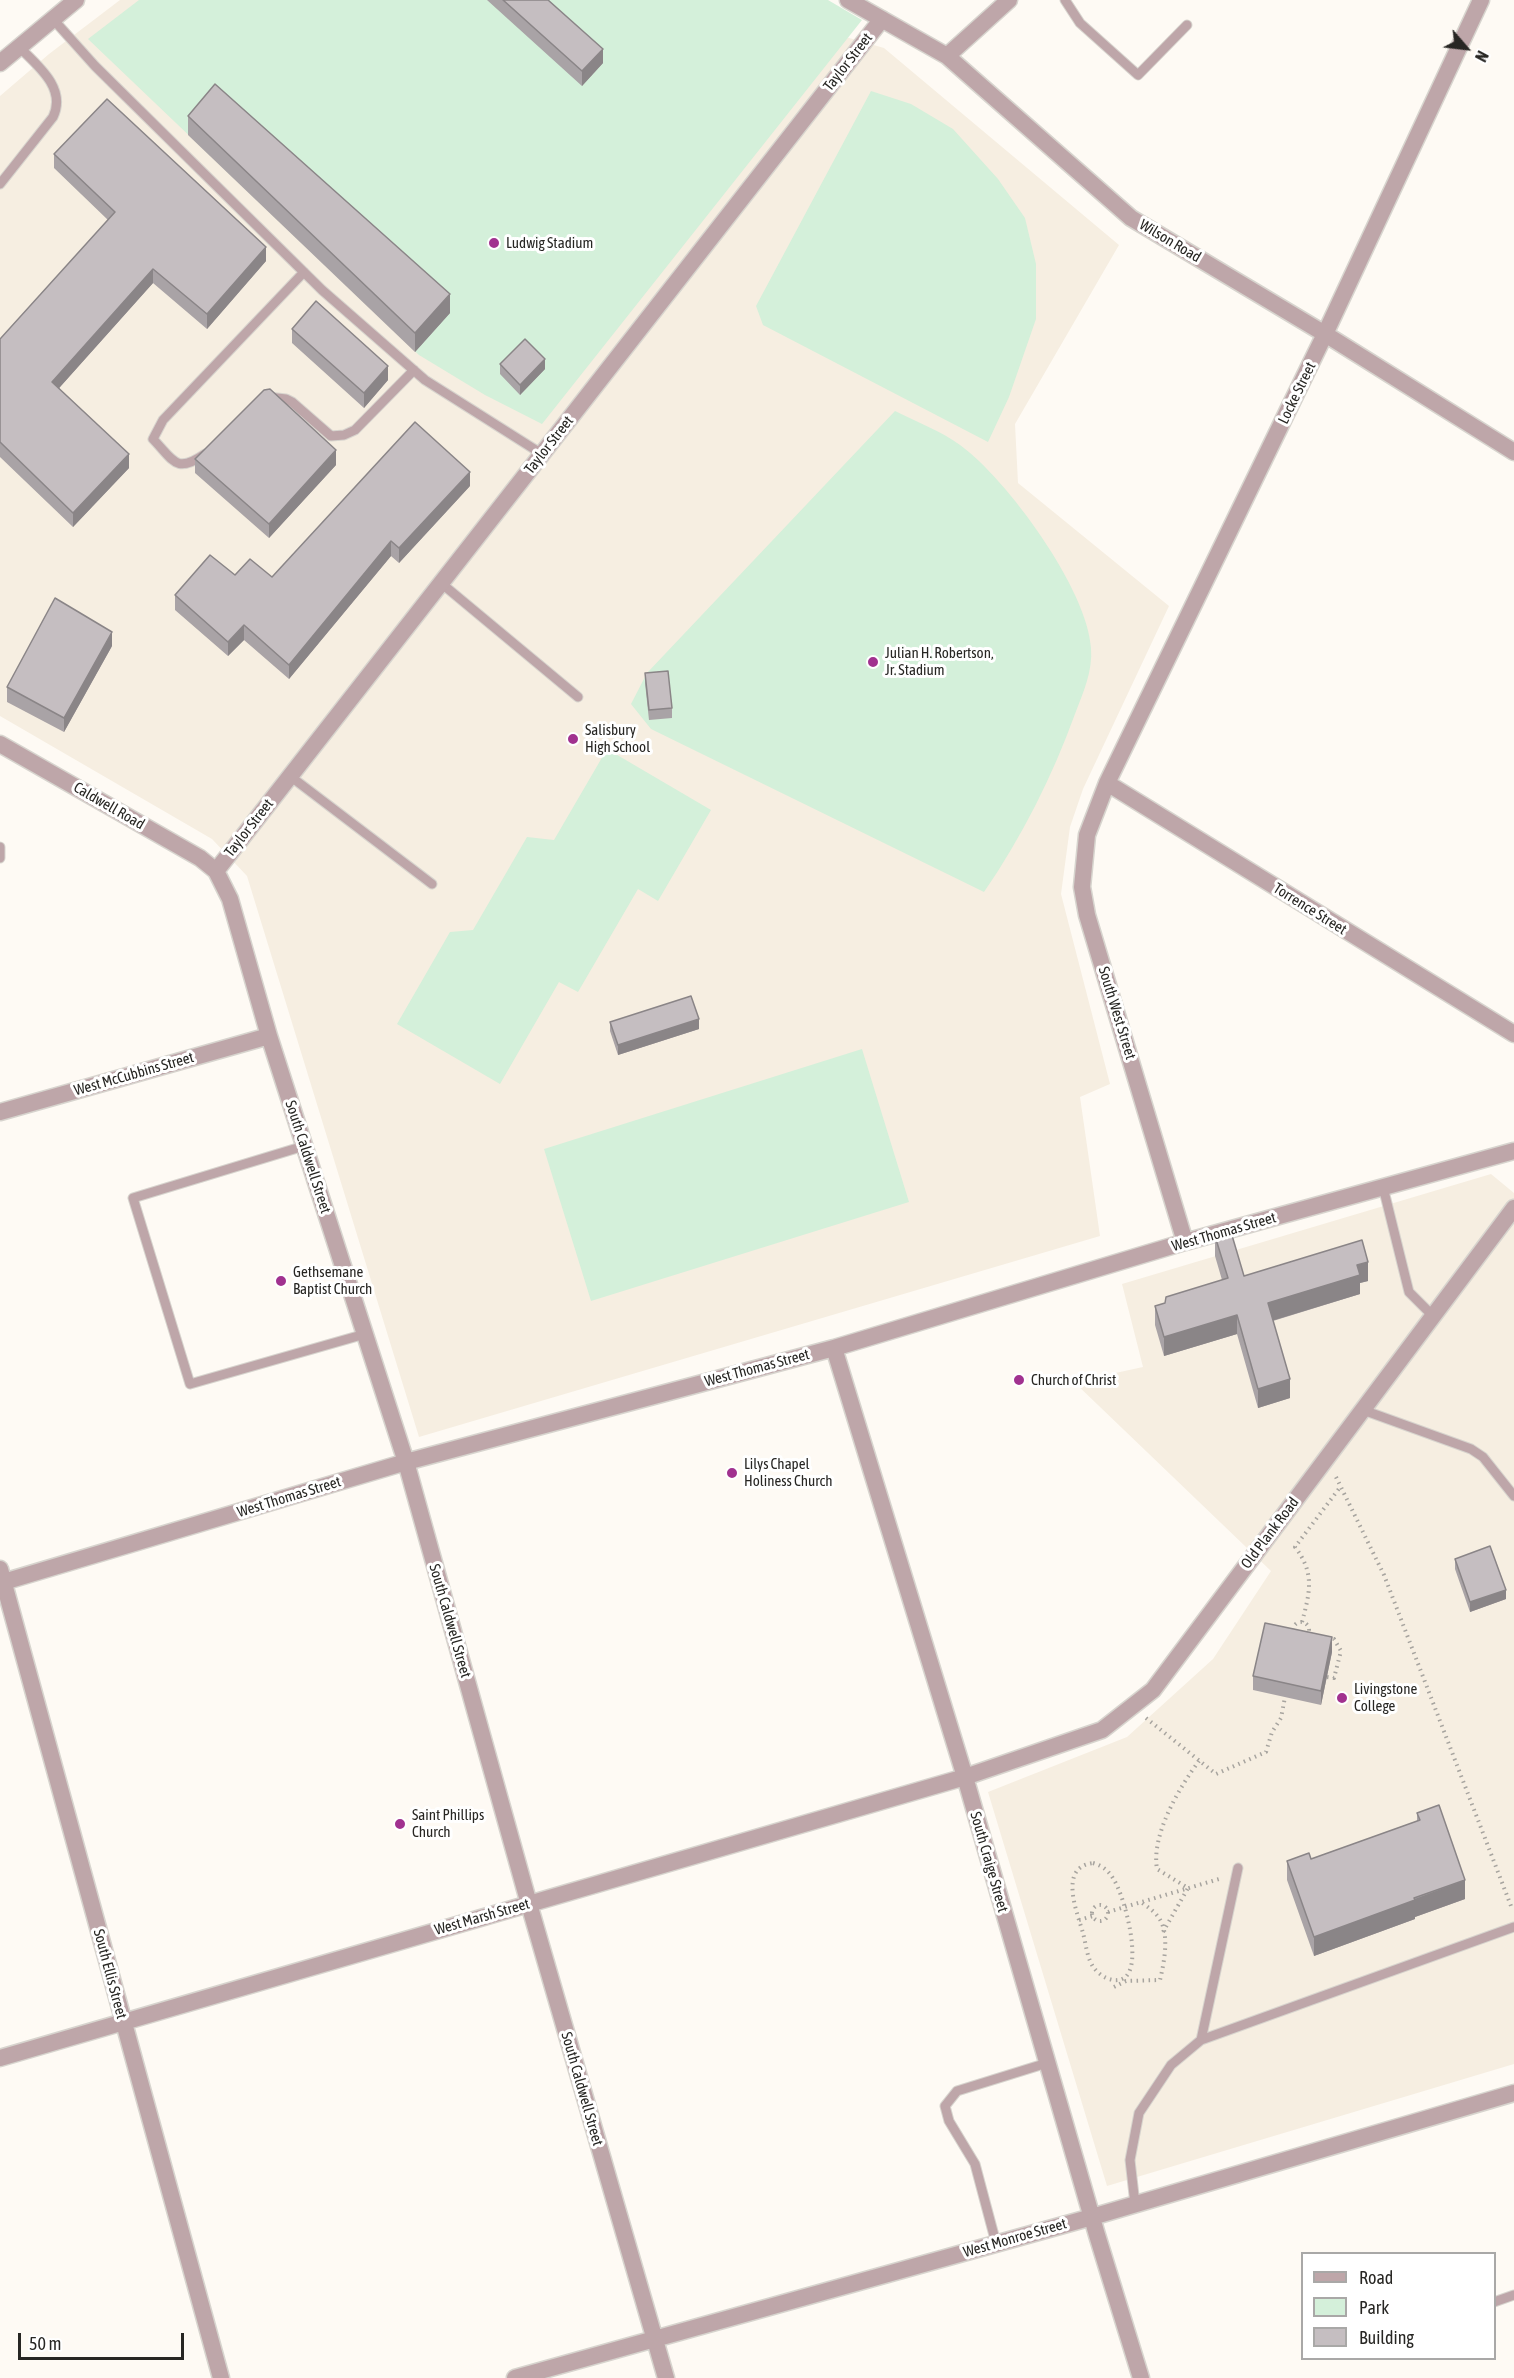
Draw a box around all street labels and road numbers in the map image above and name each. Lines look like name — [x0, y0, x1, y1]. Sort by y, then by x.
street label: Taylor Street — [820, 29, 876, 95]
street label: Wilson Road — [1136, 216, 1204, 266]
street label: Locke Street — [1274, 359, 1320, 427]
street label: Taylor Street — [521, 412, 577, 478]
street label: Caldwell Road — [70, 778, 148, 834]
street label: Taylor Street — [221, 795, 277, 861]
street label: Torrence Street — [1270, 879, 1350, 939]
street label: South West Street — [1094, 964, 1140, 1062]
street label: West McCubbins Street — [72, 1048, 196, 1100]
street label: South Caldwell Street — [281, 1098, 335, 1216]
street label: West Thomas Street — [1170, 1209, 1278, 1255]
street label: West Thomas Street — [703, 1345, 811, 1391]
street label: West Thomas Street — [235, 1473, 343, 1521]
street label: Old Plank Road — [1237, 1494, 1303, 1572]
street label: South Caldwell Street — [425, 1562, 475, 1680]
street label: South Craige Street — [966, 1810, 1012, 1914]
street label: West Marsh Street — [432, 1895, 532, 1939]
street label: South Ellis Street — [89, 1927, 131, 2021]
street label: South Caldwell Street — [557, 2030, 607, 2148]
street label: West Monroe Street — [961, 2215, 1069, 2261]

